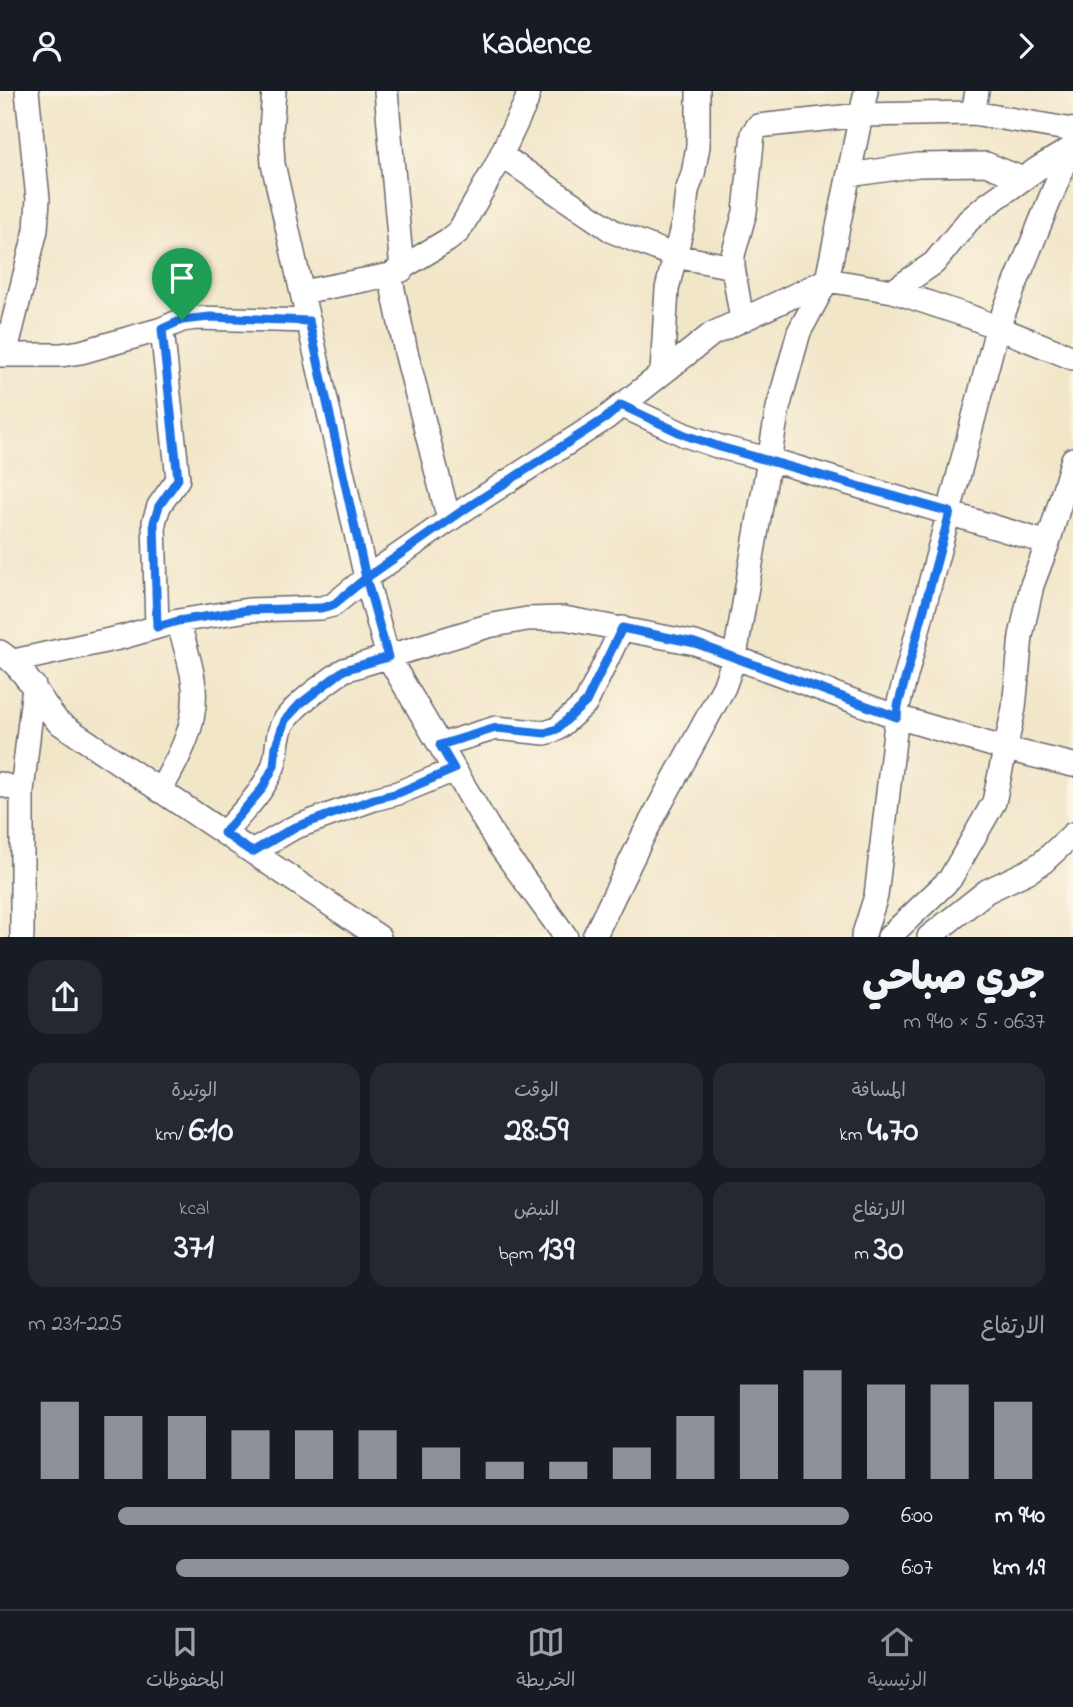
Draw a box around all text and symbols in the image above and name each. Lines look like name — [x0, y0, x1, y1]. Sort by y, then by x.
text: Kadence — [482, 22, 591, 69]
icon: person — [28, 27, 66, 65]
icon: forward — [1007, 27, 1045, 65]
pin — [152, 248, 212, 320]
icon: arrive — [163, 259, 201, 297]
text: جري صباحي — [862, 952, 1045, 1008]
button: share — [28, 960, 102, 1034]
text: 06:37 · 5 × 940 m — [903, 1006, 1045, 1039]
text: الوتيرة — [171, 1078, 217, 1105]
text: الوقت — [514, 1078, 559, 1105]
text: المسافة — [852, 1078, 906, 1105]
text: 6:10 — [189, 1106, 233, 1157]
text: 28:59 — [504, 1106, 569, 1157]
text: 4.70 — [867, 1106, 918, 1157]
text: /km — [155, 1122, 189, 1149]
text: km — [839, 1122, 867, 1149]
text: kcal — [179, 1196, 209, 1223]
text: النبض — [514, 1197, 559, 1224]
text: الارتفاع — [852, 1197, 905, 1224]
text: 371 — [174, 1223, 214, 1274]
text: 139 — [538, 1225, 575, 1276]
text: 30 — [874, 1225, 903, 1276]
text: bpm — [499, 1241, 538, 1268]
text: m — [854, 1241, 874, 1268]
text: 225–231 m — [28, 1308, 123, 1341]
text: الارتفاع — [981, 1311, 1045, 1344]
text: 6:00 — [901, 1500, 933, 1533]
text: 940 m — [995, 1500, 1045, 1533]
text: 6:07 — [902, 1552, 933, 1585]
text: 1.9 km — [992, 1552, 1045, 1585]
tab: المحفوظات — [146, 1623, 224, 1696]
tab: الخريطة — [516, 1623, 575, 1696]
tab: الرئيسية — [867, 1623, 927, 1696]

